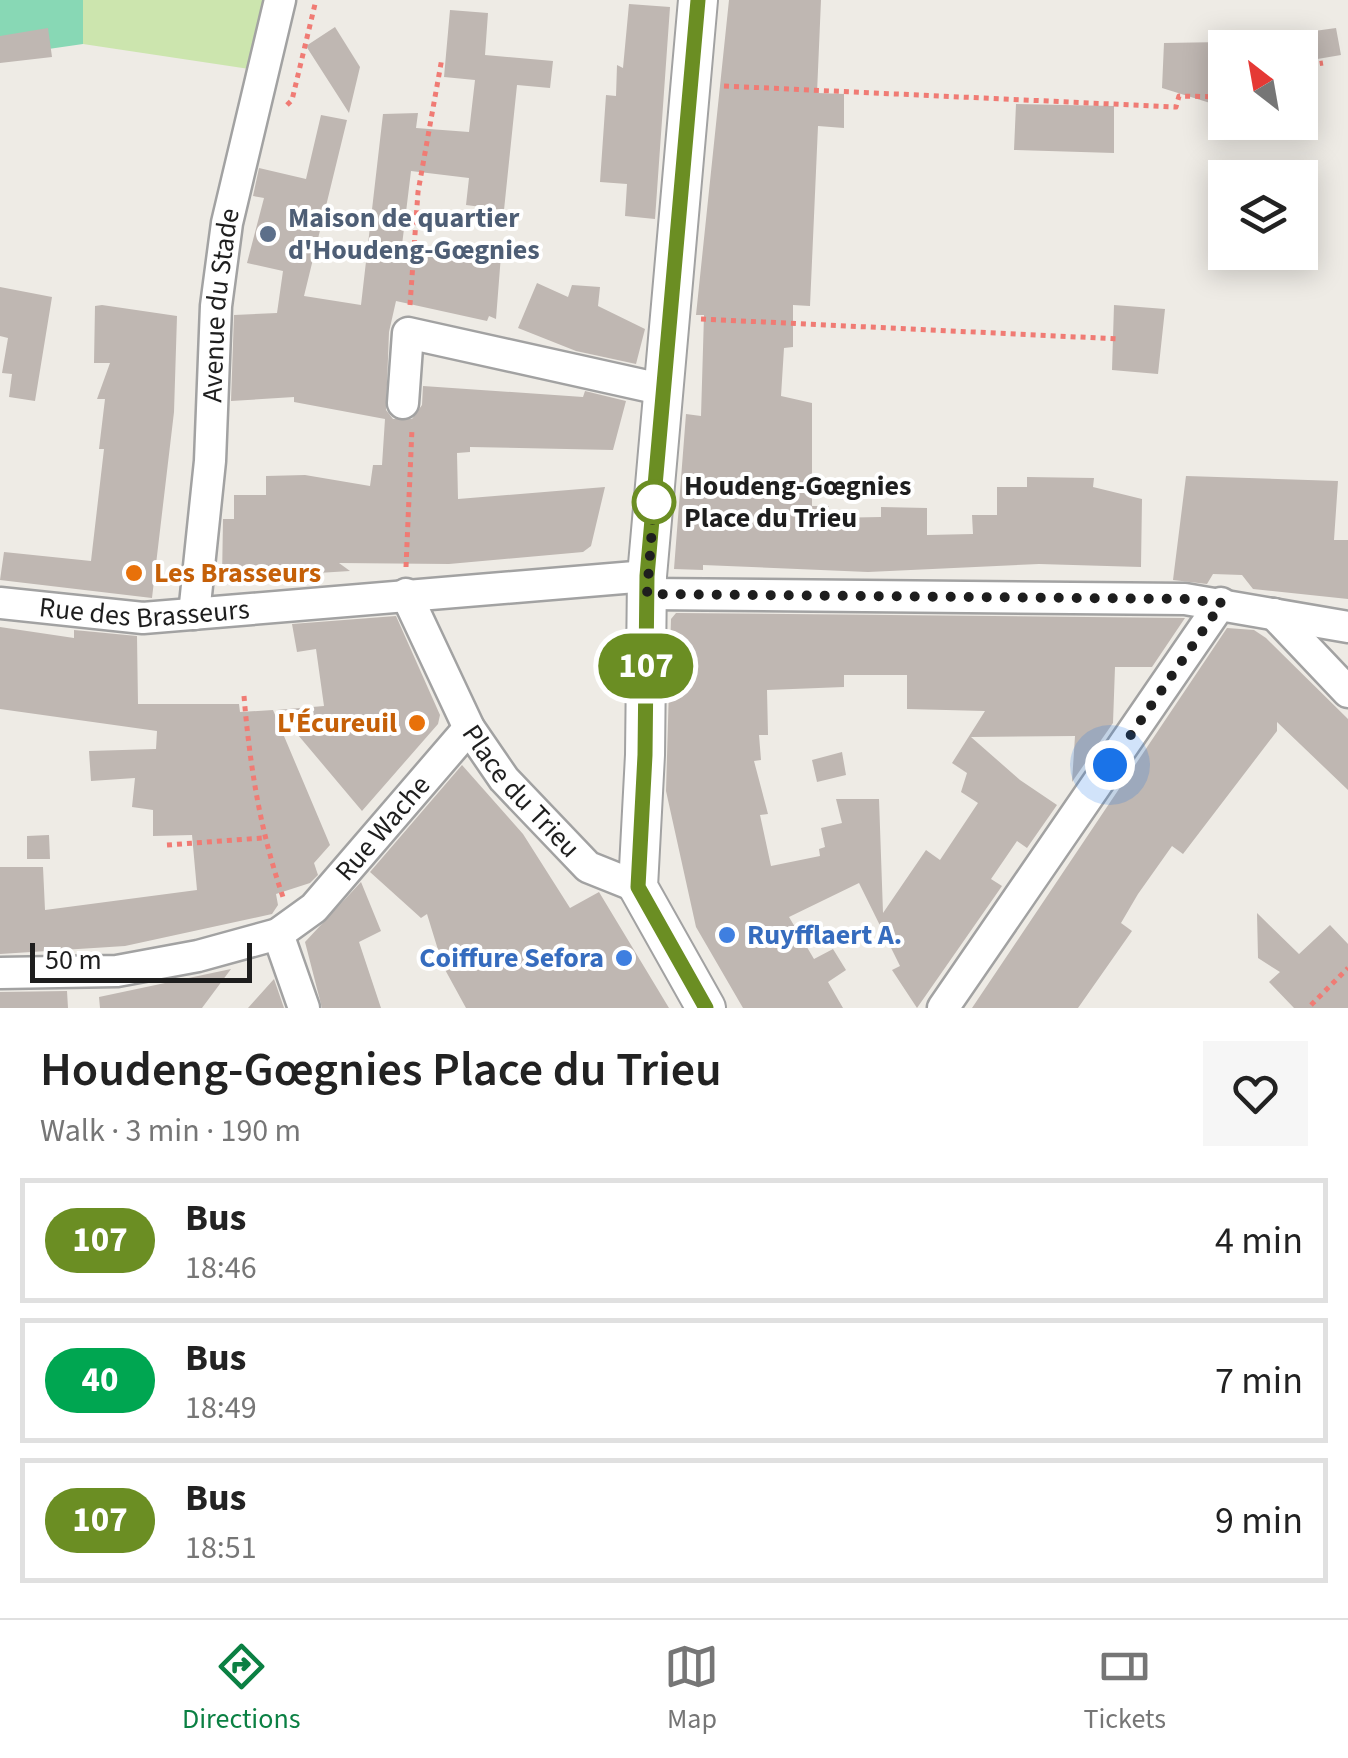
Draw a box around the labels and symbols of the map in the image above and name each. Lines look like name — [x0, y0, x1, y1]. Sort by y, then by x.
north arrow — [1208, 30, 1318, 140]
place label: Maison de quartier d'Houdeng-Gœgnies — [288, 198, 540, 270]
street label: Avenue du Stade — [192, 204, 250, 403]
marker: Maison de quartier d'Houdeng-Gœgnies — [257, 223, 279, 245]
place label: Houdeng-Gœgnies Place du Trieu — [684, 466, 911, 538]
marker: Houdeng-Gœgnies Place du Trieu — [633, 481, 675, 523]
place label: Les Brasseurs — [154, 553, 321, 593]
marker: Les Brasseurs — [123, 562, 145, 584]
street label: Rue des Brasseurs — [37, 587, 251, 639]
line badge: 107 — [588, 634, 704, 698]
place label: L'Écureuil — [277, 703, 397, 743]
marker: L'Écureuil — [406, 712, 428, 734]
street label: Place du Trieu — [452, 716, 589, 867]
your location — [1085, 740, 1135, 790]
street label: Rue Wache — [326, 767, 440, 890]
place label: Ruyfflaert A. — [747, 915, 902, 955]
marker: Ruyfflaert A. — [716, 924, 738, 946]
scale bar — [30, 938, 252, 983]
place label: Coiffure Sefora — [419, 938, 604, 978]
marker: Coiffure Sefora — [613, 947, 635, 969]

